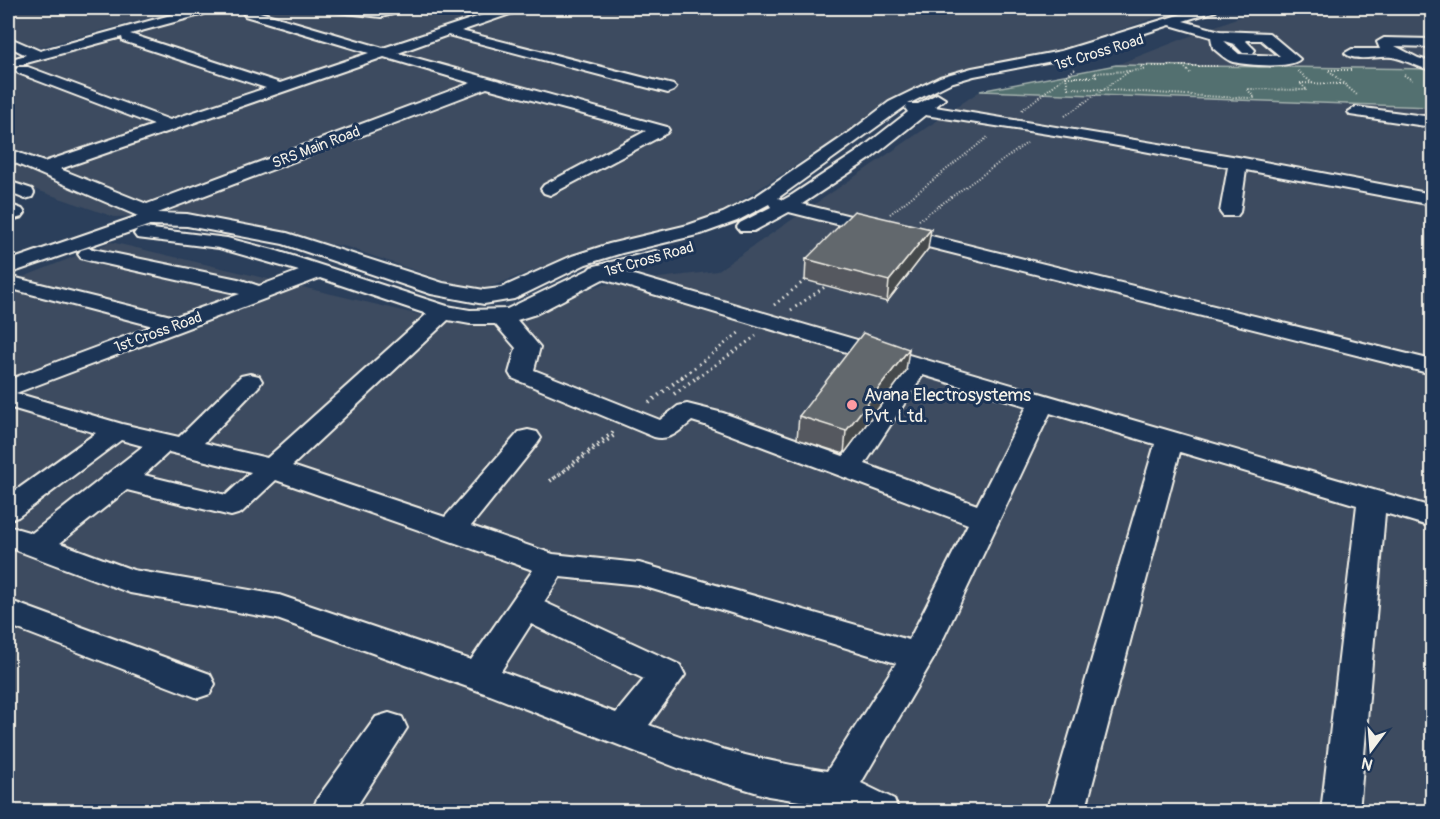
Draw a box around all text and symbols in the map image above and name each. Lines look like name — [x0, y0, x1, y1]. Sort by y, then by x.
street label: 1st Cross Road — [1052, 30, 1146, 75]
street label: SRS Main Road — [270, 122, 363, 173]
street label: 1st Cross Road — [602, 238, 696, 281]
street label: 1st Cross Road — [112, 308, 205, 357]
place label: Avana Electrosystems Pvt. Ltd. — [864, 384, 1031, 428]
marker: Avana Electrosystems Pvt. Ltd. — [845, 398, 859, 412]
north arrow — [1341, 720, 1401, 780]
text: N — [1359, 752, 1375, 775]

